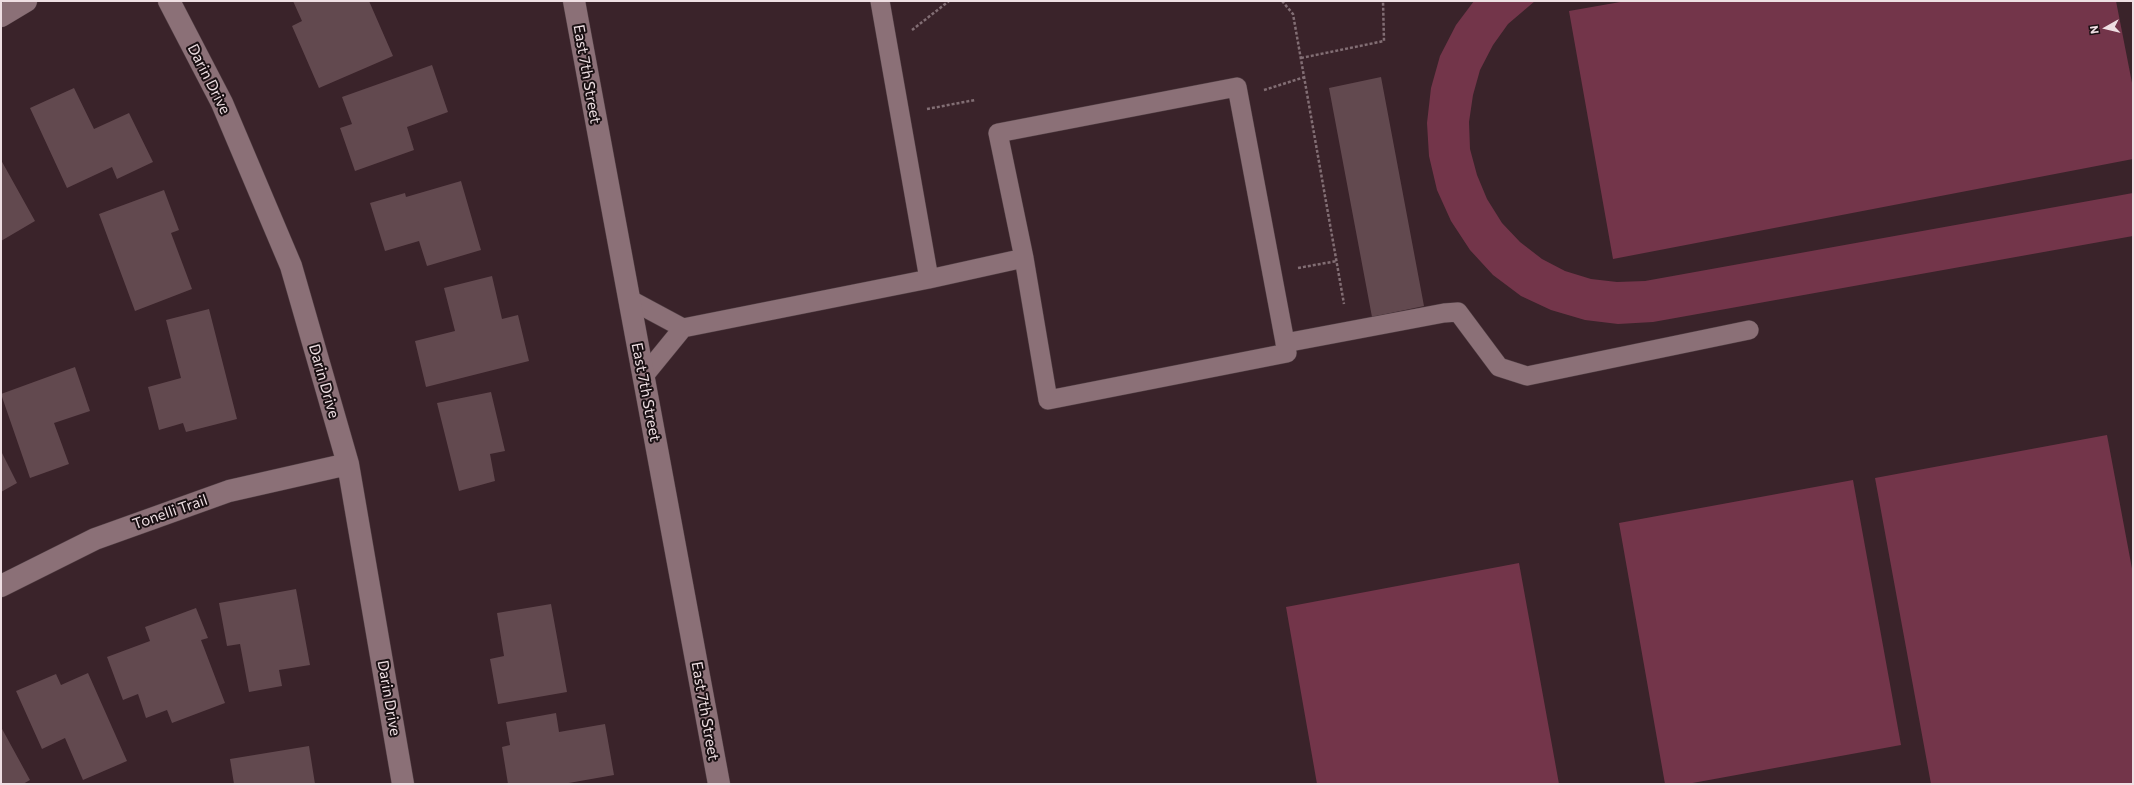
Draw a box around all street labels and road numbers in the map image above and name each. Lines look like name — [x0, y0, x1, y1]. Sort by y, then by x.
street label: East 7th Street — [569, 23, 605, 125]
street label: Darin Drive — [184, 41, 234, 117]
street label: East 7th Street — [628, 341, 664, 443]
street label: Darin Drive — [305, 342, 343, 420]
street label: Tonelli Trail — [130, 491, 210, 533]
street label: Darin Drive — [373, 659, 405, 737]
street label: East 7th Street — [687, 660, 723, 762]

